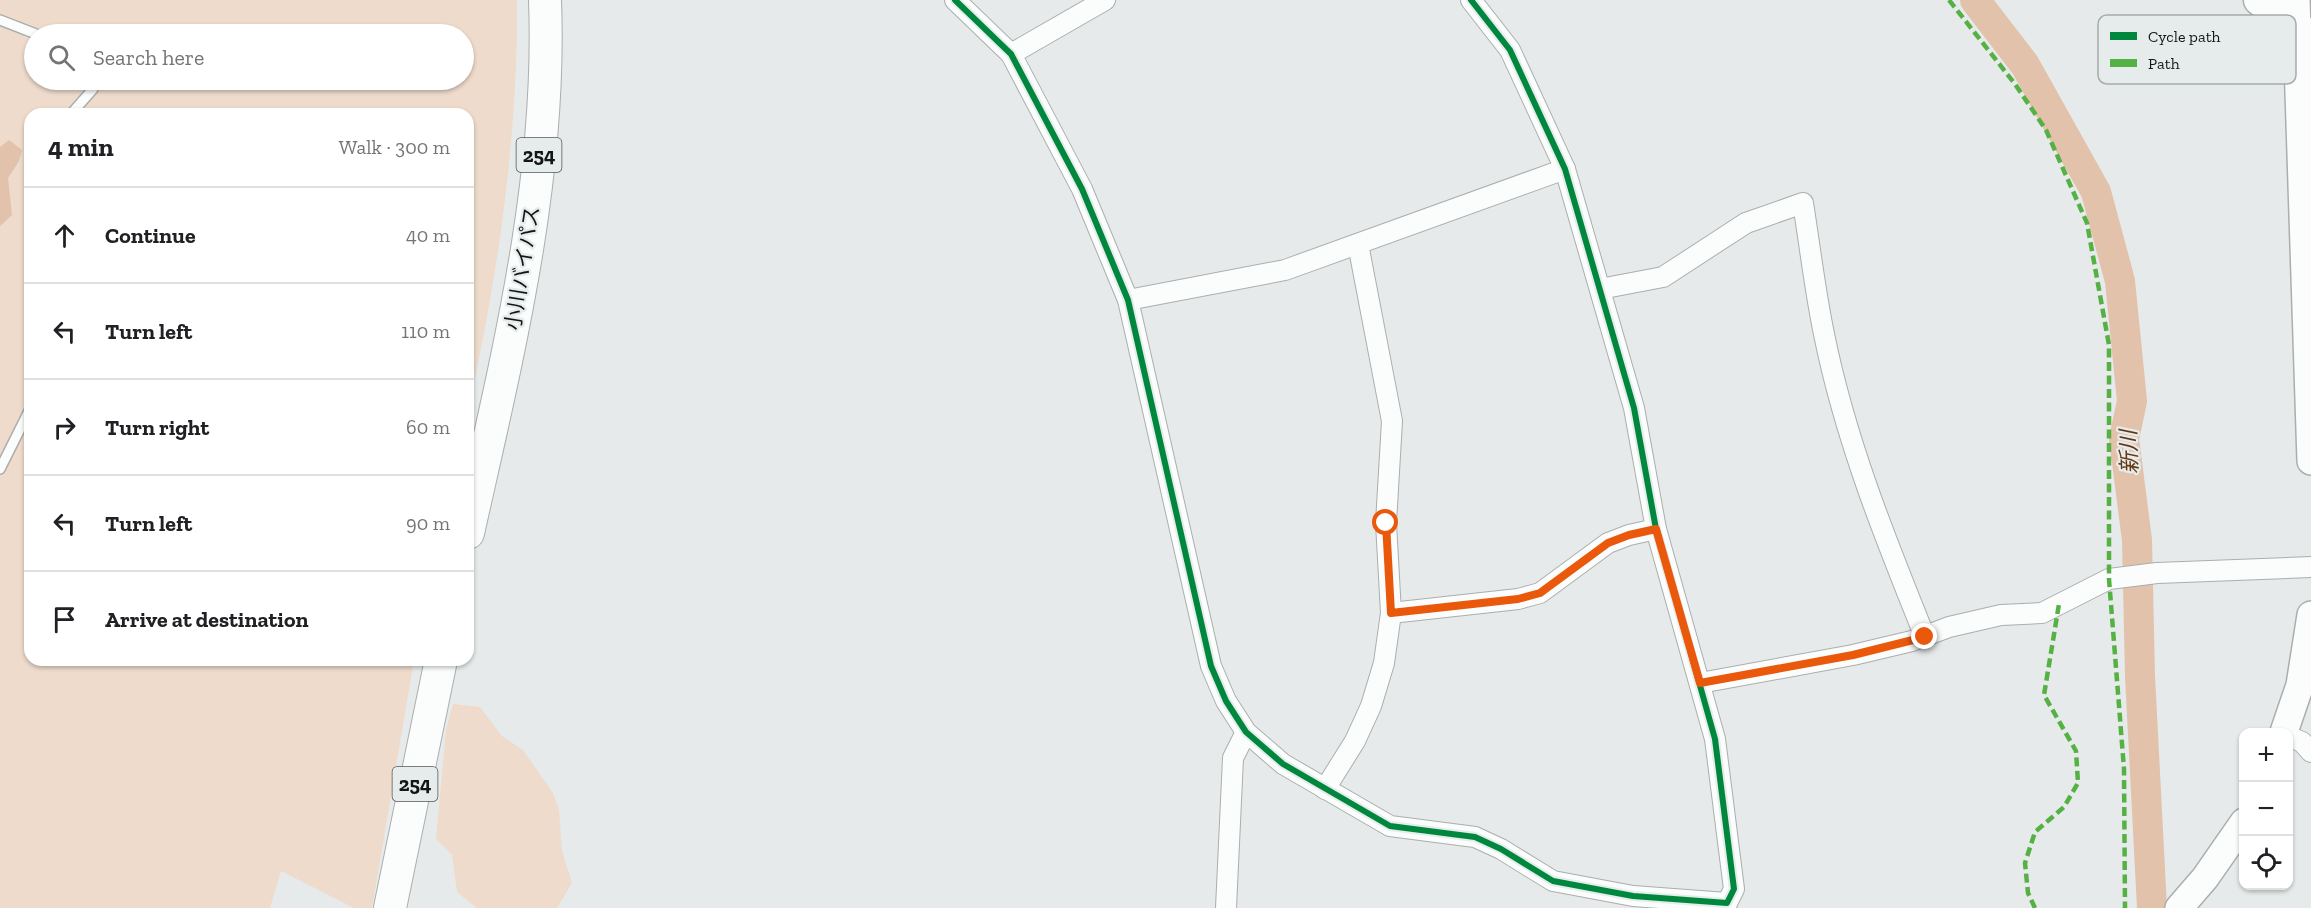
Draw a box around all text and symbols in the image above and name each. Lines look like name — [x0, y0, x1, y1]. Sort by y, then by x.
legend — [2098, 15, 2296, 84]
search box — [24, 24, 474, 90]
text: Cycle path — [2148, 27, 2221, 46]
icon: search — [45, 41, 78, 74]
text: Search here — [93, 44, 204, 71]
text: Path — [2148, 54, 2180, 73]
text: 4 min — [48, 131, 114, 163]
text: Walk · 300 m — [339, 135, 450, 159]
road number: 254 — [516, 138, 562, 172]
street label: 小川バイパス — [500, 204, 544, 332]
icon: ahead — [48, 219, 81, 252]
text: Continue — [105, 222, 196, 249]
text: 40 m — [406, 223, 450, 247]
icon: left — [48, 315, 81, 348]
text: Turn left — [105, 318, 192, 345]
text: 110 m — [401, 319, 450, 343]
icon: right — [48, 411, 81, 444]
text: Turn right — [105, 414, 209, 441]
text: 60 m — [406, 415, 450, 439]
water label: 新川 — [2115, 428, 2143, 474]
icon: left — [48, 507, 81, 540]
route start — [1372, 509, 1398, 535]
text: Turn left — [105, 510, 192, 537]
text: 90 m — [406, 511, 450, 535]
icon: arrive — [48, 603, 81, 636]
text: Arrive at destination — [105, 606, 308, 633]
route end — [1911, 623, 1937, 649]
map controls — [2239, 728, 2293, 890]
button: + — [2239, 728, 2293, 782]
road number: 254 — [392, 767, 438, 801]
button: − — [2239, 782, 2293, 836]
button: locate — [2239, 836, 2293, 890]

